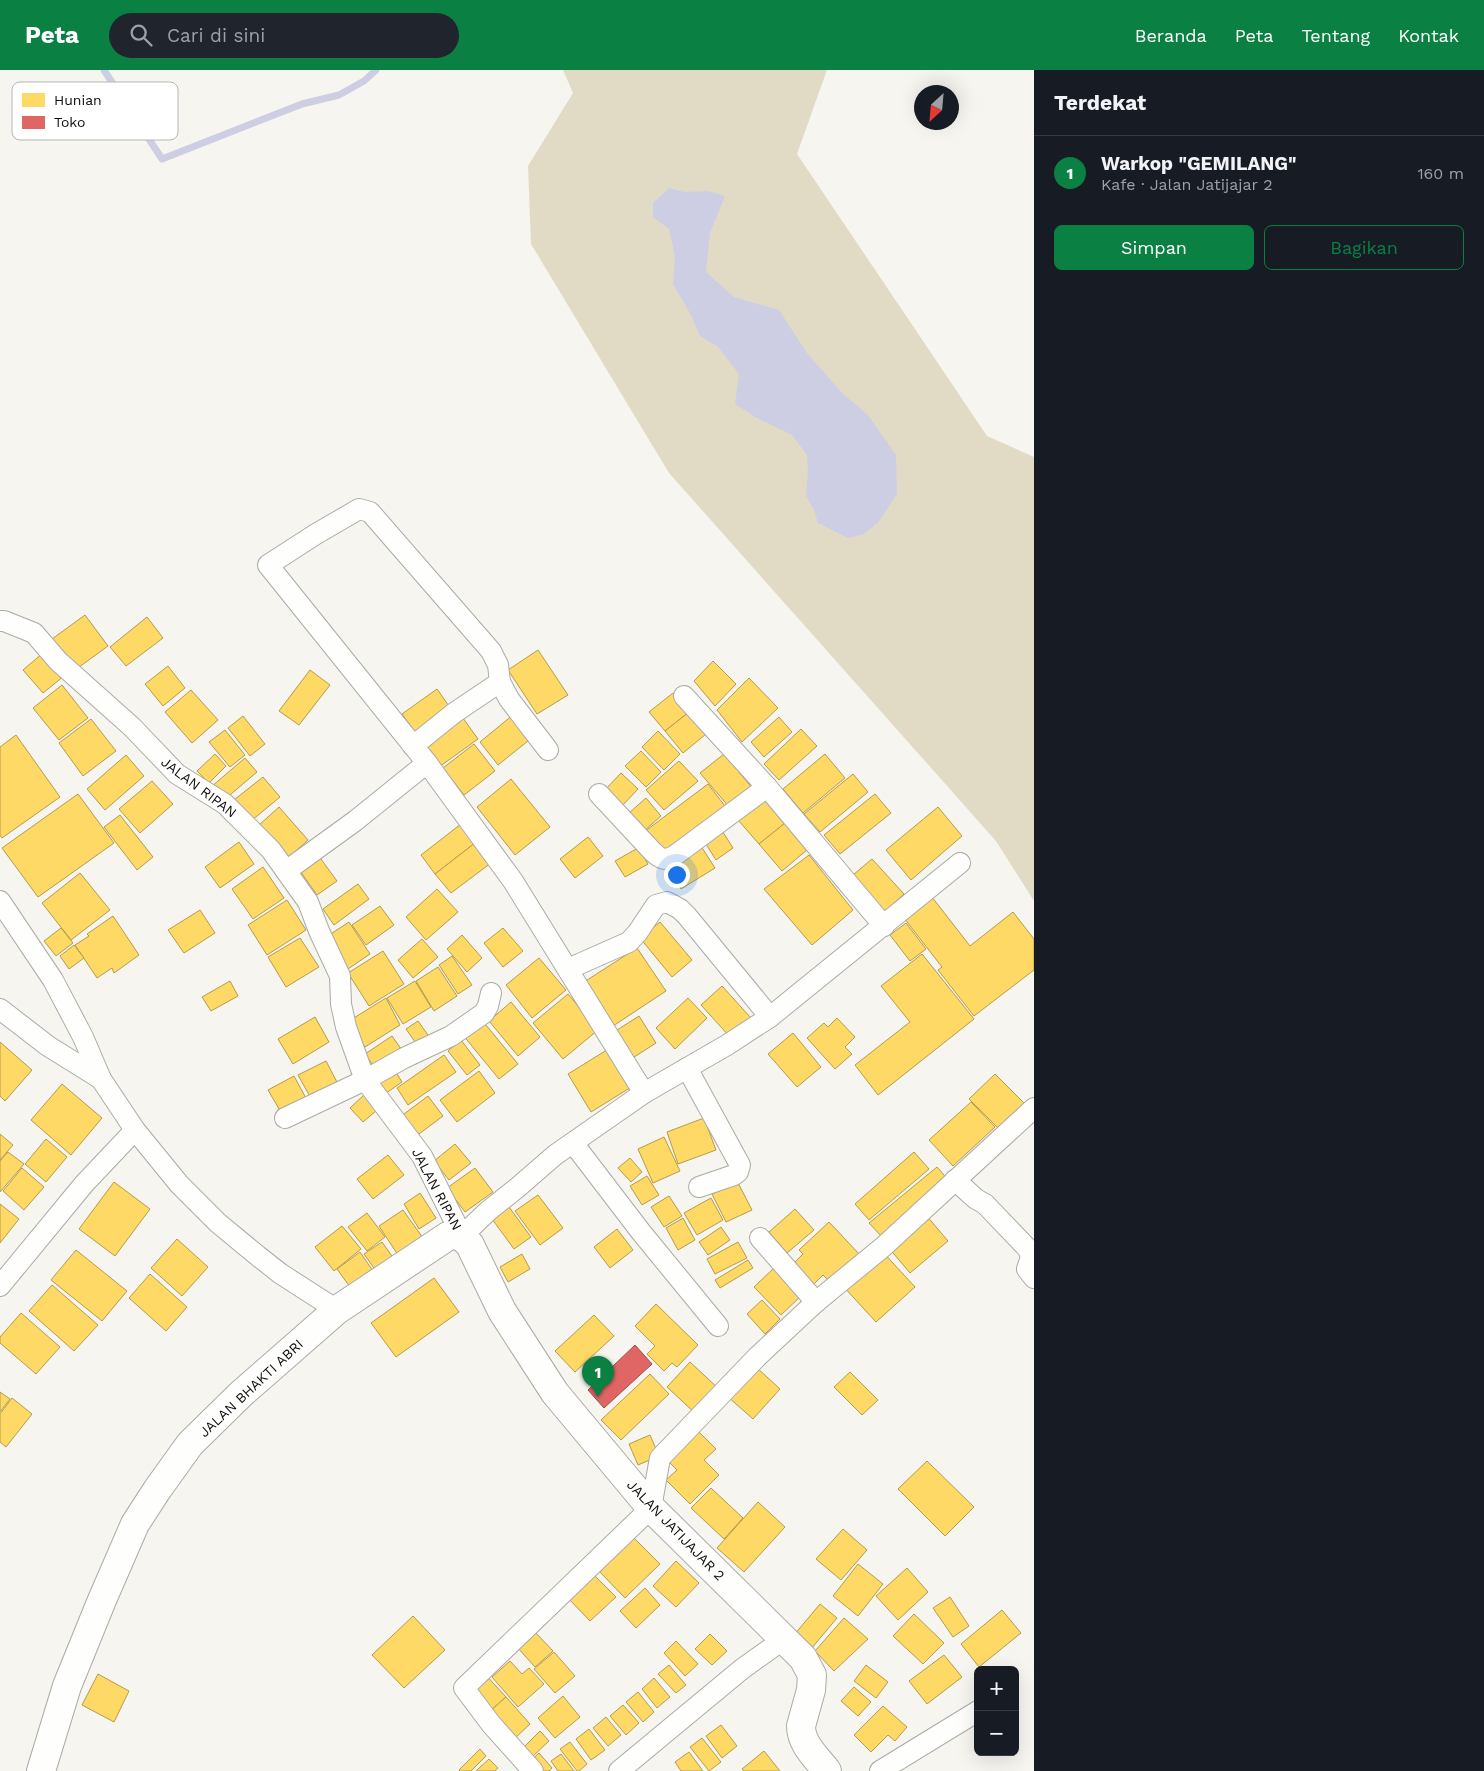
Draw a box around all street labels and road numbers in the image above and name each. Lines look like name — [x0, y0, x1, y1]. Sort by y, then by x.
street label: JALAN RIPAN — [158, 753, 240, 821]
street label: JALAN RIPAN — [409, 1145, 465, 1233]
street label: JALAN BHAKTI ABRI — [196, 1336, 306, 1440]
street label: JALAN JATIJAJAR 2 — [624, 1477, 728, 1583]

